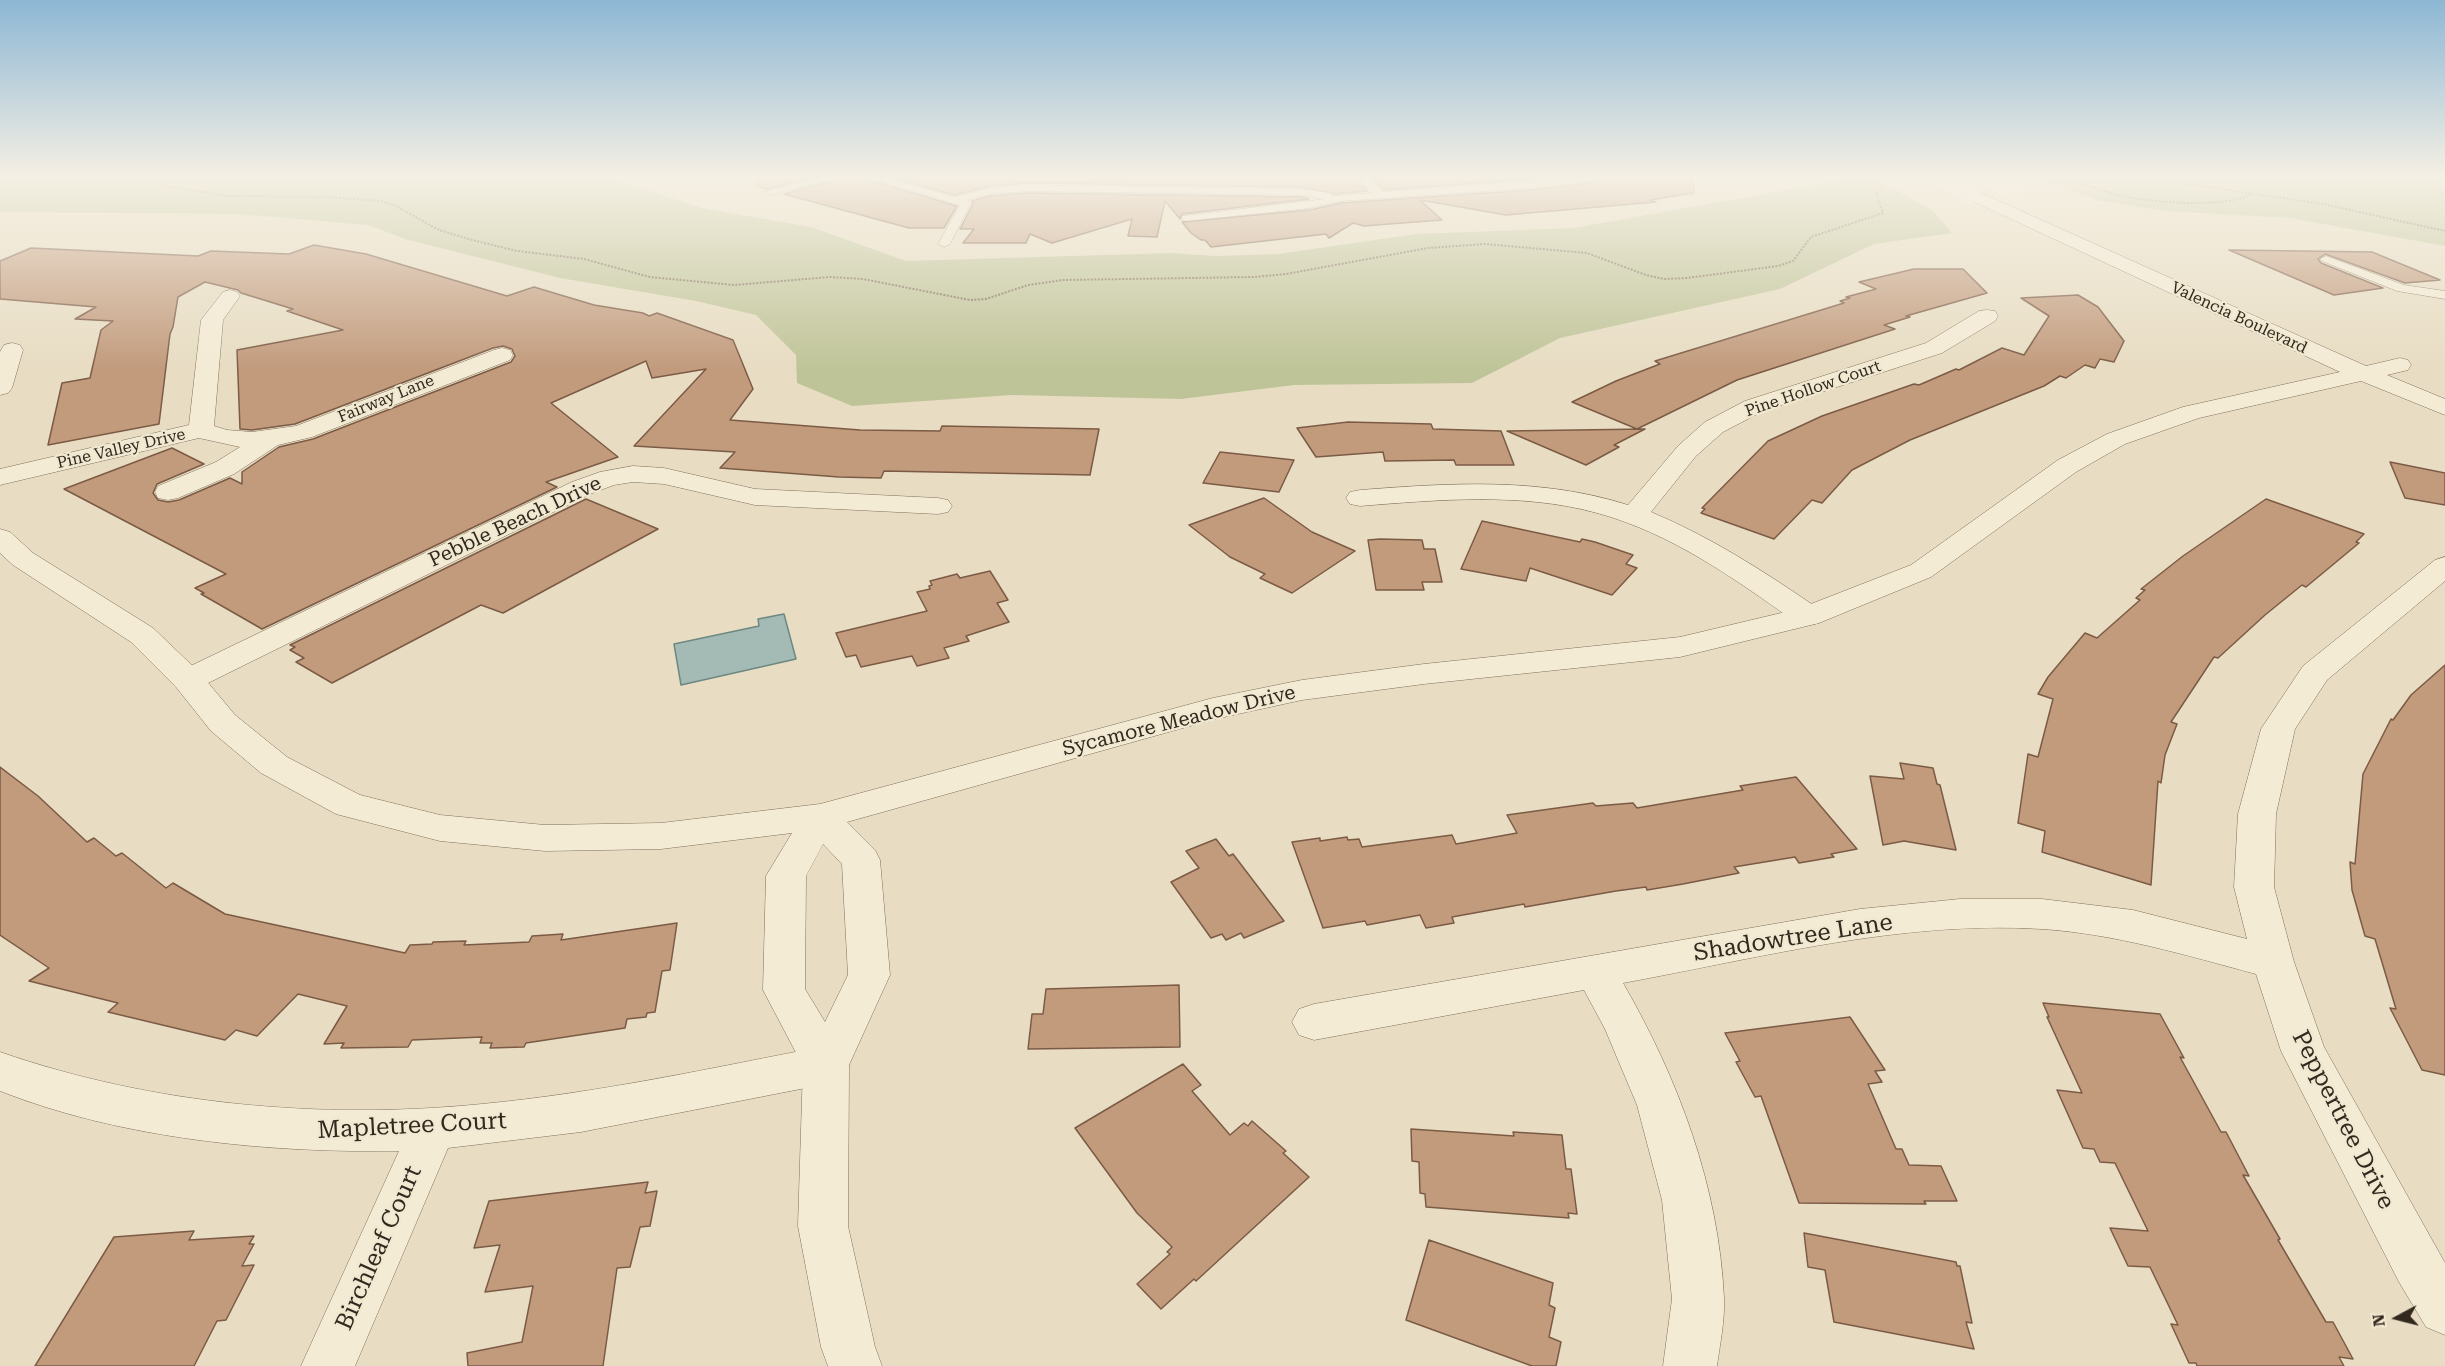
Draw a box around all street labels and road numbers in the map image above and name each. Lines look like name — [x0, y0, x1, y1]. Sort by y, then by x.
street label: Valencia Boulevard — [2168, 278, 2310, 358]
street label: Pine Hollow Court — [1743, 357, 1883, 421]
street label: Fairway Lane — [335, 371, 437, 427]
street label: Pine Valley Drive — [55, 425, 187, 473]
street label: Pebble Beach Drive — [425, 471, 605, 573]
street label: Sycamore Meadow Drive — [1060, 680, 1298, 762]
street label: Shadowtree Lane — [1691, 908, 1895, 968]
street label: Peppertree Drive — [2286, 1026, 2400, 1214]
street label: Mapletree Court — [317, 1107, 507, 1145]
street label: Birchleaf Court — [330, 1161, 428, 1335]

